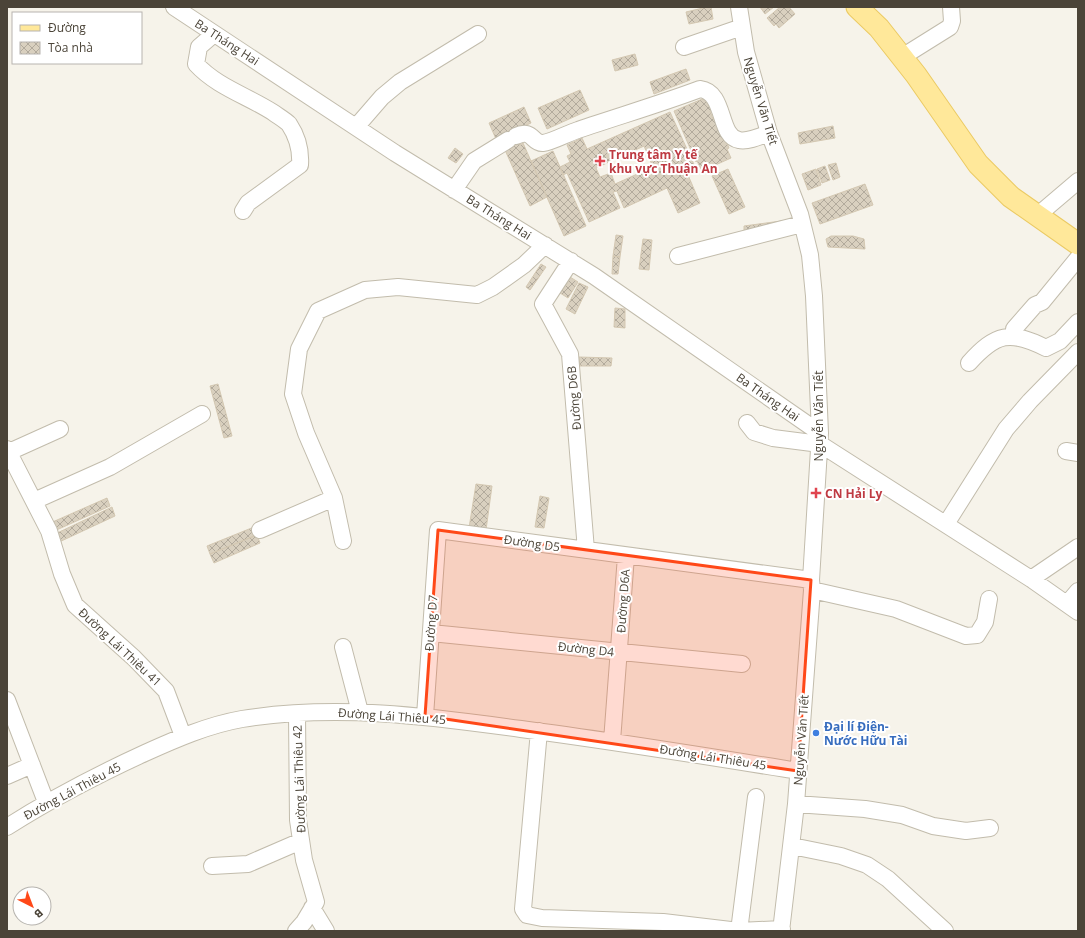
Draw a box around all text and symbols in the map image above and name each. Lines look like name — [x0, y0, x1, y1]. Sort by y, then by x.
legend — [12, 12, 142, 64]
street label: Ba Tháng Hai — [191, 15, 263, 69]
text: Đường — [48, 19, 86, 36]
text: Tòa nhà — [48, 39, 93, 56]
street label: Nguyễn Văn Tiết — [740, 55, 782, 147]
place label: Trung tâm Y tế khu vực Thuận An — [609, 146, 718, 177]
marker: Trung tâm Y tế khu vực Thuận An — [594, 155, 606, 167]
street label: Ba Tháng Hai — [463, 190, 535, 244]
street label: Đường D6B — [563, 365, 585, 431]
street label: Ba Tháng Hai — [733, 369, 803, 425]
street label: Nguyễn Văn Tiết — [810, 370, 827, 462]
place label: CN Hải Ly — [825, 485, 883, 502]
marker: CN Hải Ly — [810, 487, 822, 499]
street label: Đường D5 — [503, 531, 561, 555]
street label: Đường D6A — [612, 568, 634, 634]
street label: Đường D7 — [421, 594, 441, 652]
street label: Đường Lái Thiêu 41 — [75, 604, 165, 690]
street label: Đường D4 — [557, 638, 615, 660]
street label: Nguyễn Văn Tiết — [789, 694, 813, 786]
street label: Đường Lái Thiêu 45 — [338, 704, 447, 728]
place label: Đại lí Điện- Nước Hữu Tài — [824, 718, 907, 749]
street label: Đường Lái Thiêu 42 — [289, 725, 309, 833]
marker: Đại lí Điện- Nước Hữu Tài — [811, 728, 821, 738]
street label: Đường Lái Thiêu 45 — [658, 740, 768, 774]
street label: Đường Lái Thiêu 45 — [20, 758, 124, 824]
north arrow — [12, 886, 52, 926]
text: B — [31, 906, 47, 922]

